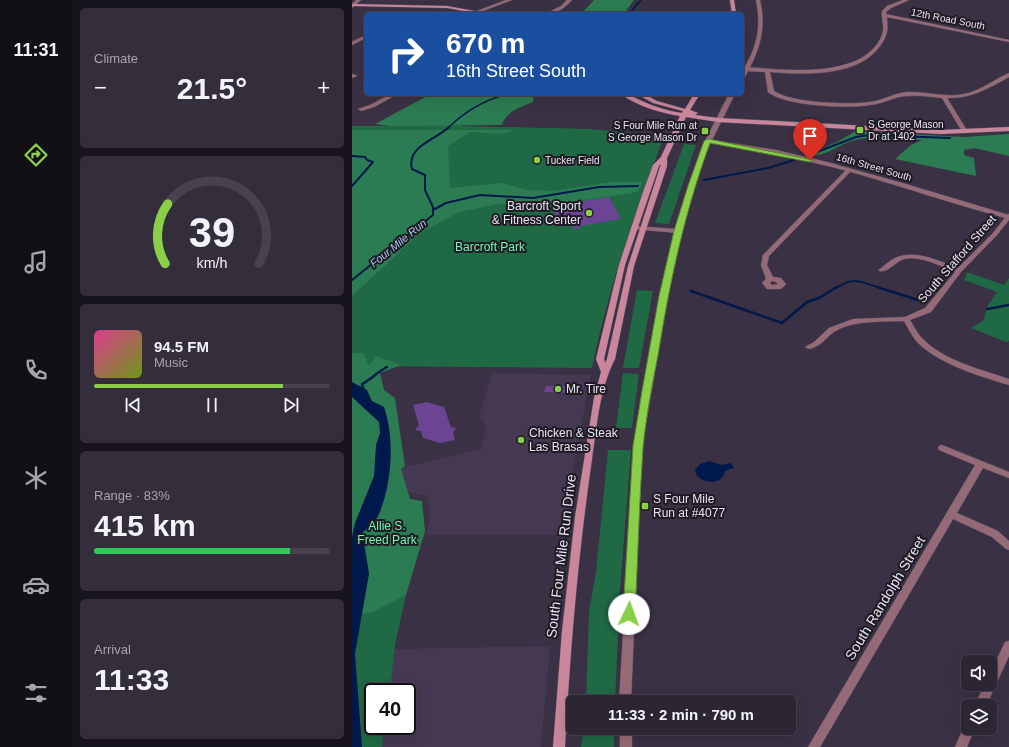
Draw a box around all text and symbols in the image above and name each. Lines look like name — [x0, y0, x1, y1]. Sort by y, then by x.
street label: 12th Road South — [910, 6, 986, 32]
icon: right — [380, 28, 432, 80]
text: 670 m — [446, 28, 525, 59]
text: 11:31 — [13, 40, 59, 60]
text: Climate — [94, 51, 138, 66]
text: 16th Street South — [446, 61, 586, 81]
text: 21.5° — [177, 72, 247, 105]
text: − — [94, 75, 107, 100]
text: + — [317, 75, 330, 100]
pin — [793, 119, 827, 160]
place label: S George Mason Dr at 1402 — [868, 119, 944, 142]
place label: S Four Mile Run at S George Mason Dr — [608, 120, 698, 143]
icon: arrive — [799, 125, 821, 147]
marker: S George Mason Dr at 1402 — [855, 125, 865, 135]
marker: S Four Mile Run at S George Mason Dr — [700, 126, 710, 136]
icon: directions — [22, 141, 50, 169]
street label: 16th Street South — [835, 151, 913, 183]
marker: Tucker Field — [532, 155, 542, 165]
place label: Tucker Field — [545, 155, 600, 166]
place label: Barcroft Sport & Fitness Center — [492, 199, 582, 227]
text: 39 — [189, 208, 235, 255]
marker: Barcroft Sport & Fitness Center — [584, 208, 594, 218]
street label: South Stafford Street — [915, 212, 999, 306]
water label: Four Mile Run — [367, 217, 429, 269]
park label: Barcroft Park — [455, 240, 526, 254]
icon: music — [22, 248, 50, 276]
text: km/h — [197, 254, 228, 270]
text: 94.5 FM — [154, 338, 209, 355]
text: Music — [154, 355, 188, 370]
icon: phone — [22, 356, 50, 384]
place label: Mr. Tire — [566, 382, 606, 396]
marker: Mr. Tire — [553, 384, 563, 394]
icon: previous — [122, 394, 144, 416]
icon: pause — [201, 394, 223, 416]
icon: next — [280, 394, 302, 416]
place label: Chicken & Steak Las Brasas — [529, 426, 619, 454]
marker: Chicken & Steak Las Brasas — [516, 435, 526, 445]
icon: climate — [22, 464, 50, 492]
street label: South Four Mile Run Drive — [543, 473, 579, 639]
text: Range · 83% — [94, 488, 170, 503]
place label: S Four Mile Run at #4077 — [653, 492, 725, 520]
marker: S Four Mile Run at #4077 — [640, 501, 650, 511]
text: 415 km — [94, 509, 196, 542]
park label: Allie S. Freed Park — [357, 519, 418, 547]
street label: South Randolph Street — [842, 533, 928, 663]
icon: car — [22, 571, 50, 599]
position arrow — [608, 593, 650, 635]
text: Arrival — [94, 642, 131, 657]
map controls — [961, 655, 997, 735]
button: sound — [961, 655, 997, 691]
text: 11:33 — [94, 663, 169, 696]
icon: filters — [22, 679, 50, 707]
speed limit sign: 40 — [364, 683, 416, 735]
button: layers — [961, 699, 997, 735]
text: 11:33 · 2 min · 790 m — [608, 706, 754, 723]

